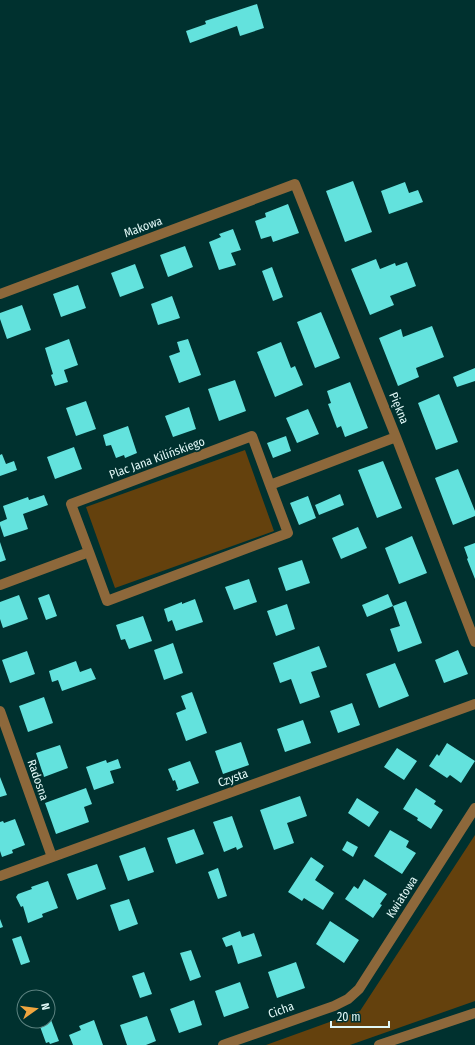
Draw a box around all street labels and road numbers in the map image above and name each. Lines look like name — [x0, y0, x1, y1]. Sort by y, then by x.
street label: Makowa — [122, 214, 164, 240]
street label: Piękna — [386, 390, 412, 426]
street label: Plac Jana Kilińskiego — [107, 434, 207, 482]
street label: Radosna — [24, 758, 52, 802]
street label: Czysta — [216, 766, 250, 790]
street label: Kwiatowa — [383, 874, 421, 920]
street label: Cicha — [266, 999, 296, 1021]

